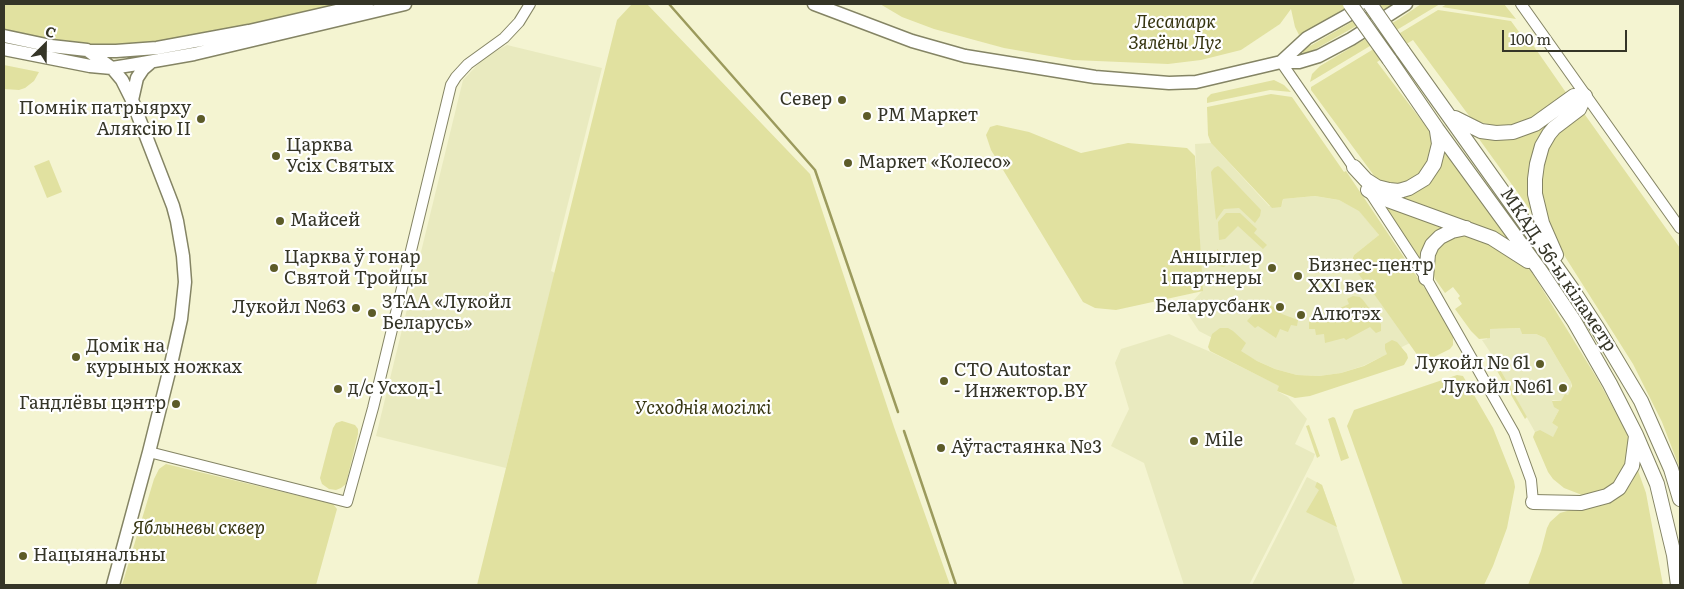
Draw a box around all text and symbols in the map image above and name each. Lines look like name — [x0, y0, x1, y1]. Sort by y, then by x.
park label: Лесапарк Зялёны Луг — [1128, 12, 1222, 54]
north arrow — [20, 20, 70, 70]
text: С — [42, 20, 59, 42]
scale bar — [1504, 20, 1629, 52]
text: 100 m — [1510, 27, 1551, 50]
place label: Север — [780, 89, 832, 111]
marker: Север — [836, 94, 848, 106]
place label: Помнік патрыярху Аляксію II — [19, 98, 191, 140]
place label: РМ Маркет — [877, 105, 978, 127]
marker: РМ Маркет — [861, 110, 873, 122]
marker: Помнік патрыярху Аляксію II — [195, 113, 207, 125]
place label: Царква Усіх Святых — [286, 135, 394, 178]
marker: Царква Усіх Святых — [270, 150, 282, 162]
place label: Маркет «Колесо» — [858, 152, 1011, 174]
marker: Маркет «Колесо» — [842, 157, 854, 169]
street label: МКАД, 56-ы кіламетр — [1495, 184, 1621, 356]
place label: Майсей — [290, 210, 360, 232]
marker: Майсей — [274, 215, 286, 227]
place label: Царква ў гонар Святой Тройцы — [284, 247, 427, 290]
place label: Анцыглер і партнеры — [1161, 247, 1262, 290]
place label: Бизнес-центр XXI век — [1308, 255, 1434, 298]
marker: Царква ў гонар Святой Тройцы — [268, 262, 280, 274]
marker: Анцыглер і партнеры — [1266, 262, 1278, 274]
marker: Бизнес-центр XXI век — [1292, 270, 1304, 282]
place label: ЗТАА «Лукойл Беларусь» — [382, 292, 511, 334]
place label: Беларусбанк — [1155, 296, 1270, 318]
place label: Лукойл №63 — [232, 297, 346, 319]
marker: Беларусбанк — [1274, 301, 1286, 313]
marker: Лукойл №63 — [350, 302, 362, 314]
place label: Алютэх — [1311, 304, 1381, 326]
marker: ЗТАА «Лукойл Беларусь» — [366, 307, 378, 319]
marker: Алютэх — [1295, 309, 1307, 321]
place label: Домік на курыных ножках — [86, 336, 242, 378]
marker: Домік на курыных ножках — [70, 351, 82, 363]
place label: Лукойл № 61 — [1415, 353, 1530, 375]
marker: Лукойл № 61 — [1534, 358, 1546, 370]
place label: СТО Autostar - Инжектор.BY — [954, 360, 1088, 402]
marker: СТО Autostar - Инжектор.BY — [938, 375, 950, 387]
place label: Лукойл №61 — [1441, 377, 1553, 399]
place label: д/с Усход-1 — [348, 378, 442, 400]
marker: Лукойл №61 — [1557, 382, 1569, 394]
marker: д/с Усход-1 — [332, 383, 344, 395]
place label: Гандлёвы цэнтр — [19, 393, 166, 415]
marker: Гандлёвы цэнтр — [170, 398, 182, 410]
park label: Усходнія могілкі — [635, 398, 771, 420]
place label: Mile — [1204, 430, 1243, 452]
marker: Mile — [1188, 435, 1200, 447]
place label: Аўтастаянка №3 — [951, 437, 1102, 459]
marker: Аўтастаянка №3 — [935, 442, 947, 454]
park label: Яблыневы сквер — [131, 518, 265, 540]
place label: Нацыянальны — [33, 545, 166, 567]
marker: Нацыянальны — [17, 550, 29, 562]

